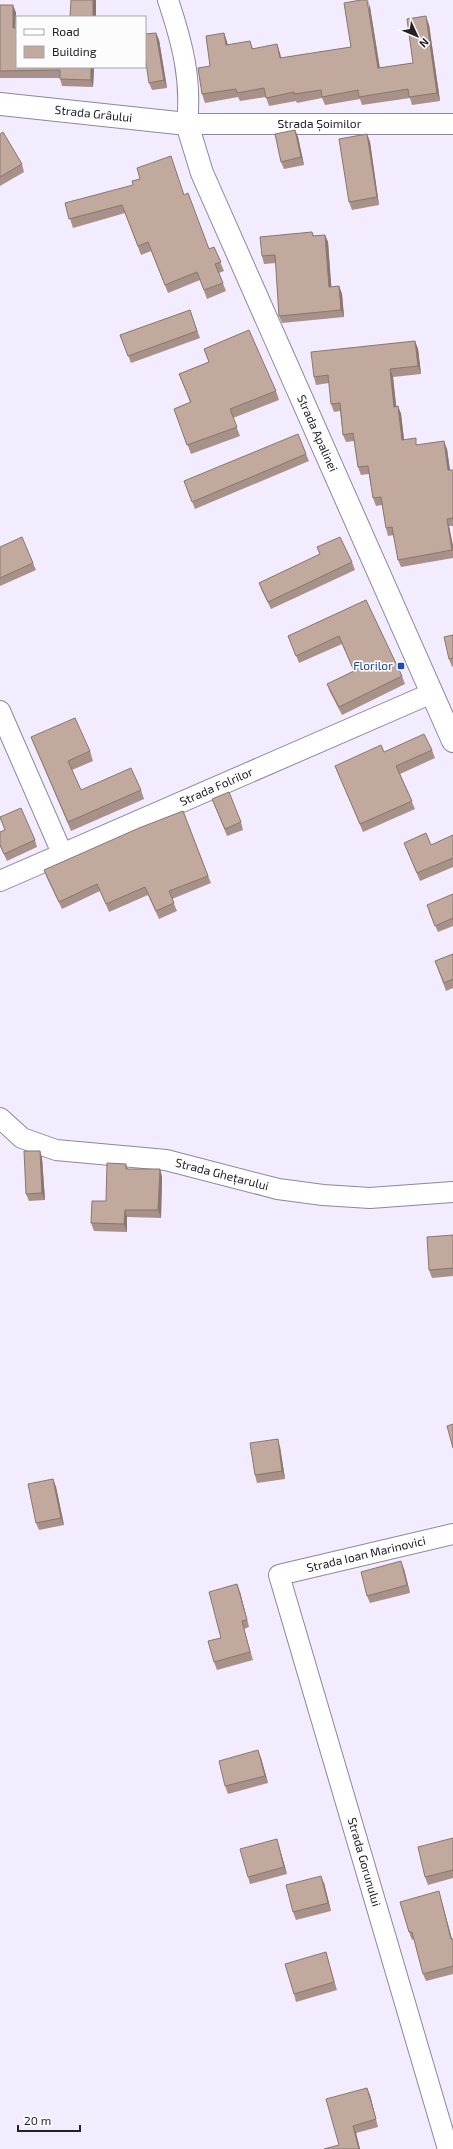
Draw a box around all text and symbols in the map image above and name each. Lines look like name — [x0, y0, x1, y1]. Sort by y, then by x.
legend — [16, 16, 146, 68]
north arrow — [397, 16, 437, 56]
text: Road — [52, 24, 80, 38]
text: N — [417, 36, 432, 51]
text: Building — [52, 44, 97, 58]
street label: Strada Grâului — [54, 102, 133, 124]
street label: Strada Șoimilor — [277, 116, 362, 132]
street label: Strada Apalinei — [295, 392, 341, 474]
place label: Florilor — [353, 658, 393, 672]
marker: Florilor — [396, 661, 406, 671]
street label: Strada Folrilor — [177, 764, 255, 808]
street label: Strada Ghețarului — [174, 1155, 270, 1192]
street label: Strada Ioan Marinovici — [305, 1533, 427, 1574]
street label: Strada Gorunului — [346, 1816, 384, 1908]
scale bar — [18, 2107, 80, 2133]
text: 20 m — [24, 2113, 51, 2127]

